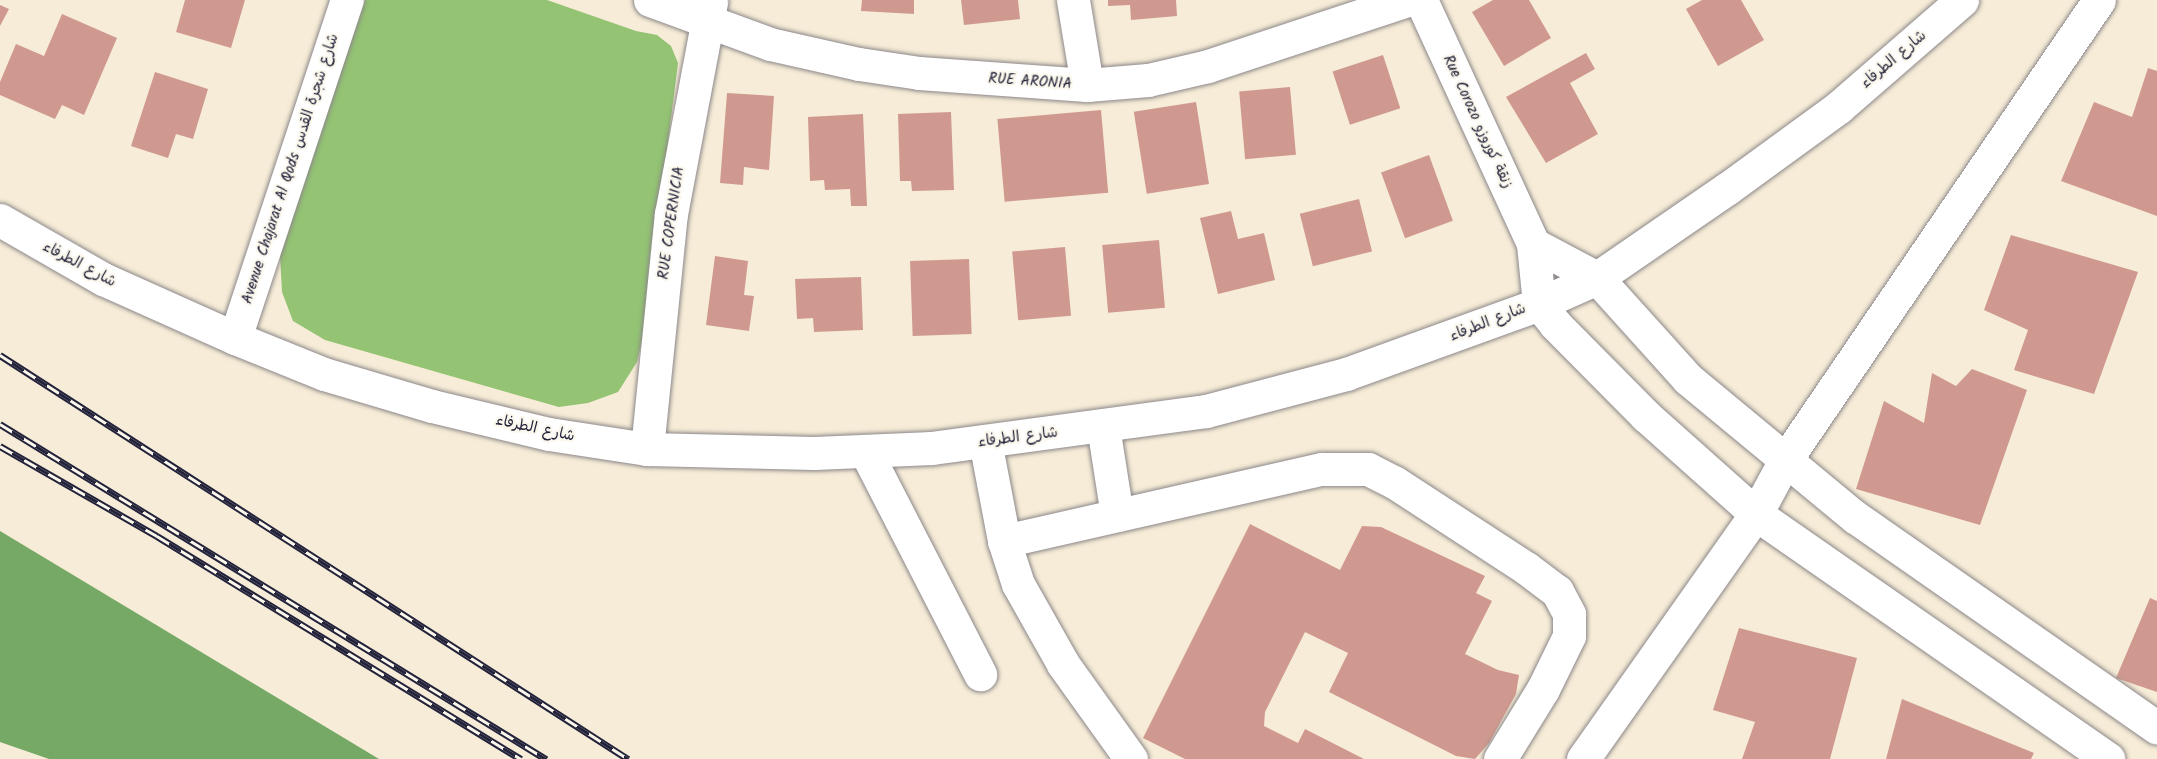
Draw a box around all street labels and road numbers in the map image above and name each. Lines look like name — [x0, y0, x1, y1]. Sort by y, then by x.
street label: شارع الطرفاء — [1857, 27, 1931, 93]
street label: Avenue Chajarat Al Qods شارع شجرة القدس — [239, 32, 343, 306]
street label: Rue Corozo زنقة كوروزو — [1438, 53, 1516, 191]
street label: RUE ARONIA — [988, 70, 1072, 94]
street label: RUE COPERNICIA — [655, 165, 689, 281]
street label: شارع الطرفاء — [39, 238, 119, 292]
street label: شارع الطرفاء — [1447, 300, 1529, 346]
street label: شارع الطرفاء — [494, 412, 576, 446]
street label: شارع الطرفاء — [977, 424, 1059, 452]

